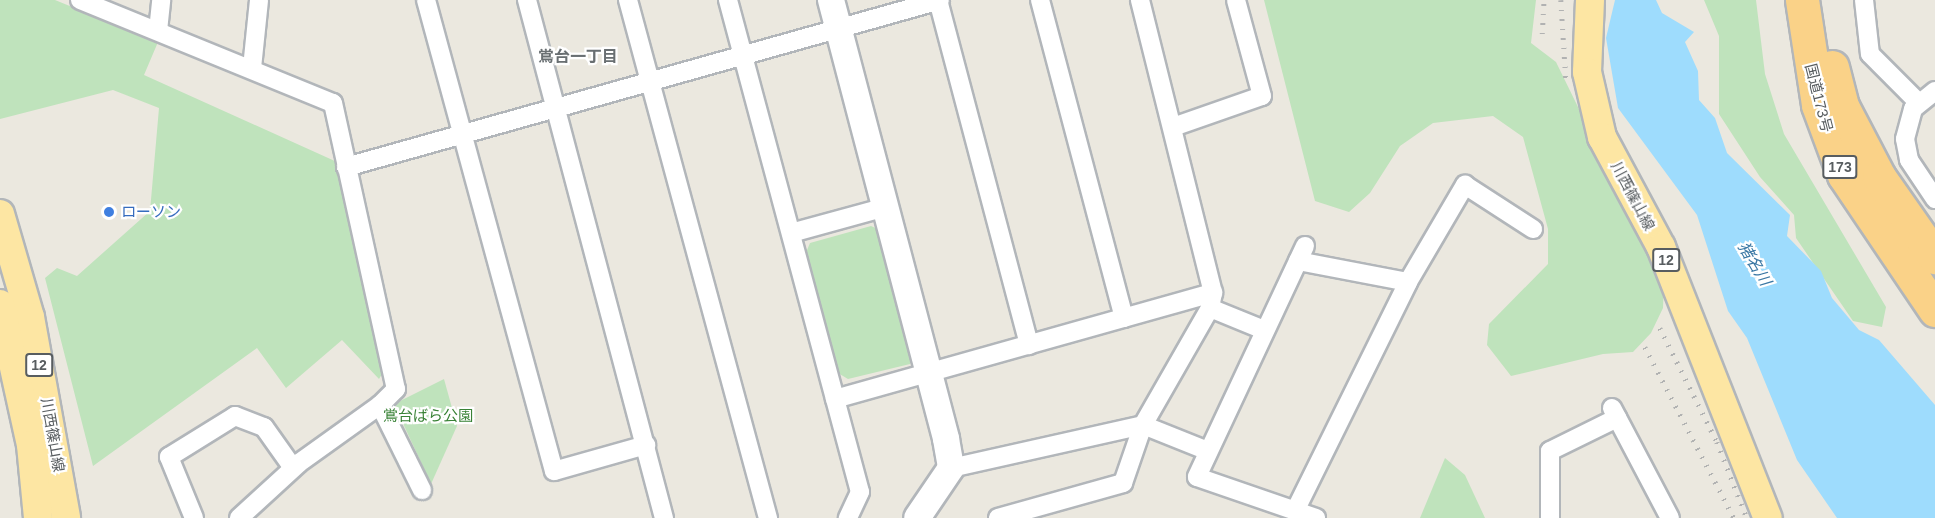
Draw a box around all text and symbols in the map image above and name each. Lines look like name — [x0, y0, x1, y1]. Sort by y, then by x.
district label: 鴬台一丁目 — [538, 47, 618, 67]
street label: 国道173号 — [1802, 62, 1836, 134]
road number: 173 — [1822, 156, 1858, 178]
street label: 川西篠山線 — [1607, 159, 1659, 233]
place label: ローソン — [121, 203, 181, 221]
marker: ローソン — [102, 205, 116, 219]
water label: 猪名川 — [1733, 238, 1775, 290]
road number: 12 — [1651, 249, 1681, 271]
road number: 12 — [24, 354, 54, 376]
street label: 川西篠山線 — [38, 397, 68, 473]
park label: 鴬台ばら公園 — [383, 407, 473, 425]

